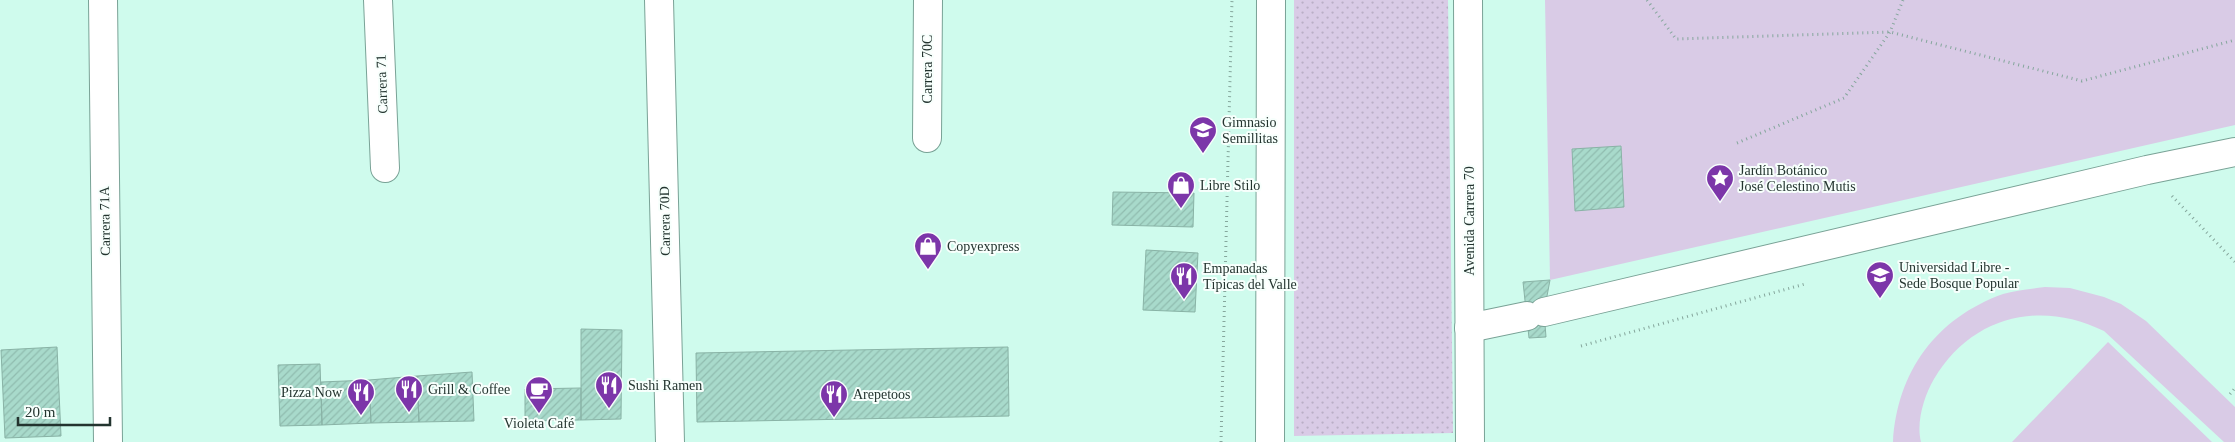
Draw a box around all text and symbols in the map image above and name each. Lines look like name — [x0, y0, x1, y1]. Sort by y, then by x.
street label: Carrera 70C — [920, 35, 935, 103]
street label: Carrera 71 — [373, 54, 391, 114]
school or university icon: Gimnasio Semillitas — [1188, 115, 1218, 154]
place label: Gimnasio Semillitas — [1222, 115, 1278, 146]
place icon: Jardín Botánico José Celestino Mutis — [1705, 163, 1735, 202]
place label: Jardín Botánico José Celestino Mutis — [1739, 163, 1856, 194]
street label: Avenida Carrera 70 — [1462, 166, 1477, 276]
shop icon: Libre Stilo — [1166, 170, 1196, 209]
place label: Libre Stilo — [1200, 178, 1260, 193]
street label: Carrera 71A — [97, 185, 113, 256]
street label: Carrera 70D — [657, 186, 673, 256]
shop icon: Copyexpress — [913, 231, 943, 270]
place label: Copyexpress — [947, 239, 1019, 254]
school or university icon: Universidad Libre - Sede Bosque Popular — [1865, 260, 1895, 299]
place label: Universidad Libre - Sede Bosque Popular — [1899, 260, 2019, 291]
restaurant icon: Empanadas Típicas del Valle — [1169, 261, 1199, 300]
place label: Empanadas Típicas del Valle — [1203, 261, 1297, 292]
restaurant icon: Sushi Ramen — [594, 370, 624, 409]
restaurant icon: Grill & Coffee — [394, 374, 424, 413]
cafe icon: Violeta Café — [524, 375, 554, 414]
restaurant icon: Pizza Now — [346, 377, 376, 416]
place label: Sushi Ramen — [628, 378, 702, 393]
restaurant icon: Arepetoos — [819, 379, 849, 418]
place label: Grill & Coffee — [428, 382, 510, 397]
place label: Pizza Now — [281, 385, 343, 400]
place label: Arepetoos — [853, 387, 911, 402]
scale bar — [18, 394, 110, 426]
text: 20 m — [25, 404, 56, 420]
place label: Violeta Café — [504, 416, 574, 431]

